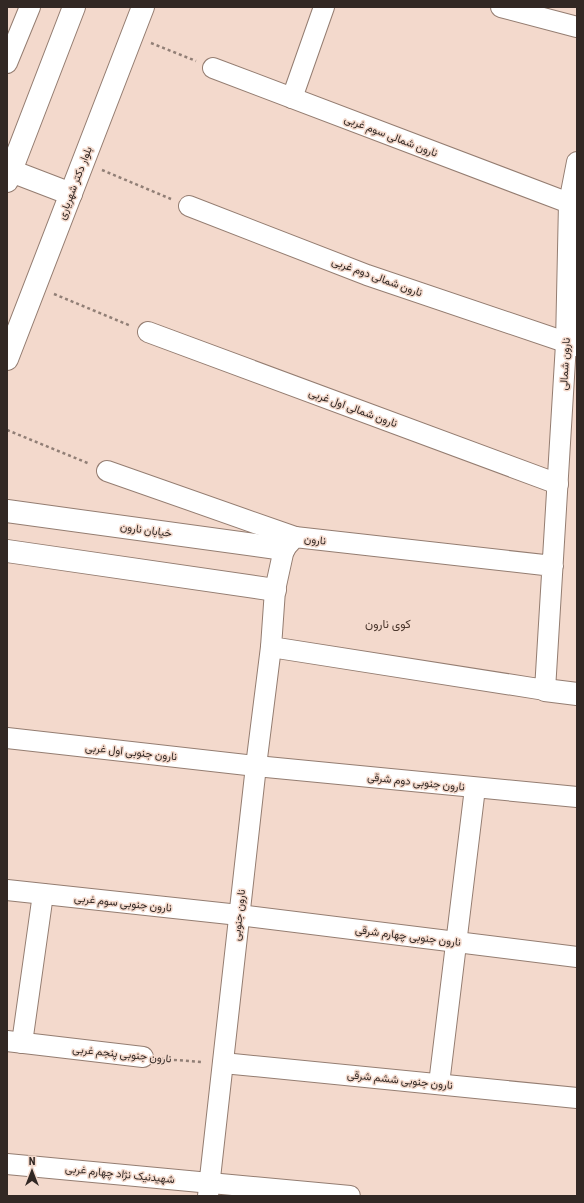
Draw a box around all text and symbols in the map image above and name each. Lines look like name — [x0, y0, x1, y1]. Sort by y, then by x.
street label: نارون شمالی سوم غربی — [342, 112, 440, 161]
street label: بلوار دکتر شهریاری — [55, 145, 95, 221]
street label: نارون شمالی دوم غربی — [330, 255, 424, 300]
street label: نارون شمالی — [557, 337, 573, 391]
street label: نارون شمالی اول غربی — [307, 386, 399, 430]
street label: خیابان نارون — [119, 520, 173, 540]
street label: نارون — [303, 532, 327, 548]
district label: کوی نارون — [365, 617, 411, 632]
street label: نارون جنوبی اول غربی — [84, 741, 178, 763]
street label: نارون جنوبی دوم شرقی — [367, 770, 465, 795]
street label: نارون جنوبی — [230, 889, 248, 941]
street label: نارون جنوبی سوم غربی — [73, 891, 172, 916]
street label: نارون جنوبی چهارم شرقی — [354, 923, 462, 950]
street label: نارون جنوبی پنجم غربی — [72, 1042, 172, 1067]
street label: نارون جنوبی ششم شرقی — [346, 1068, 453, 1093]
north arrow — [12, 1151, 52, 1191]
text: N — [29, 1155, 36, 1168]
street label: شهیدنیک نژاد چهارم غربی — [64, 1162, 176, 1187]

